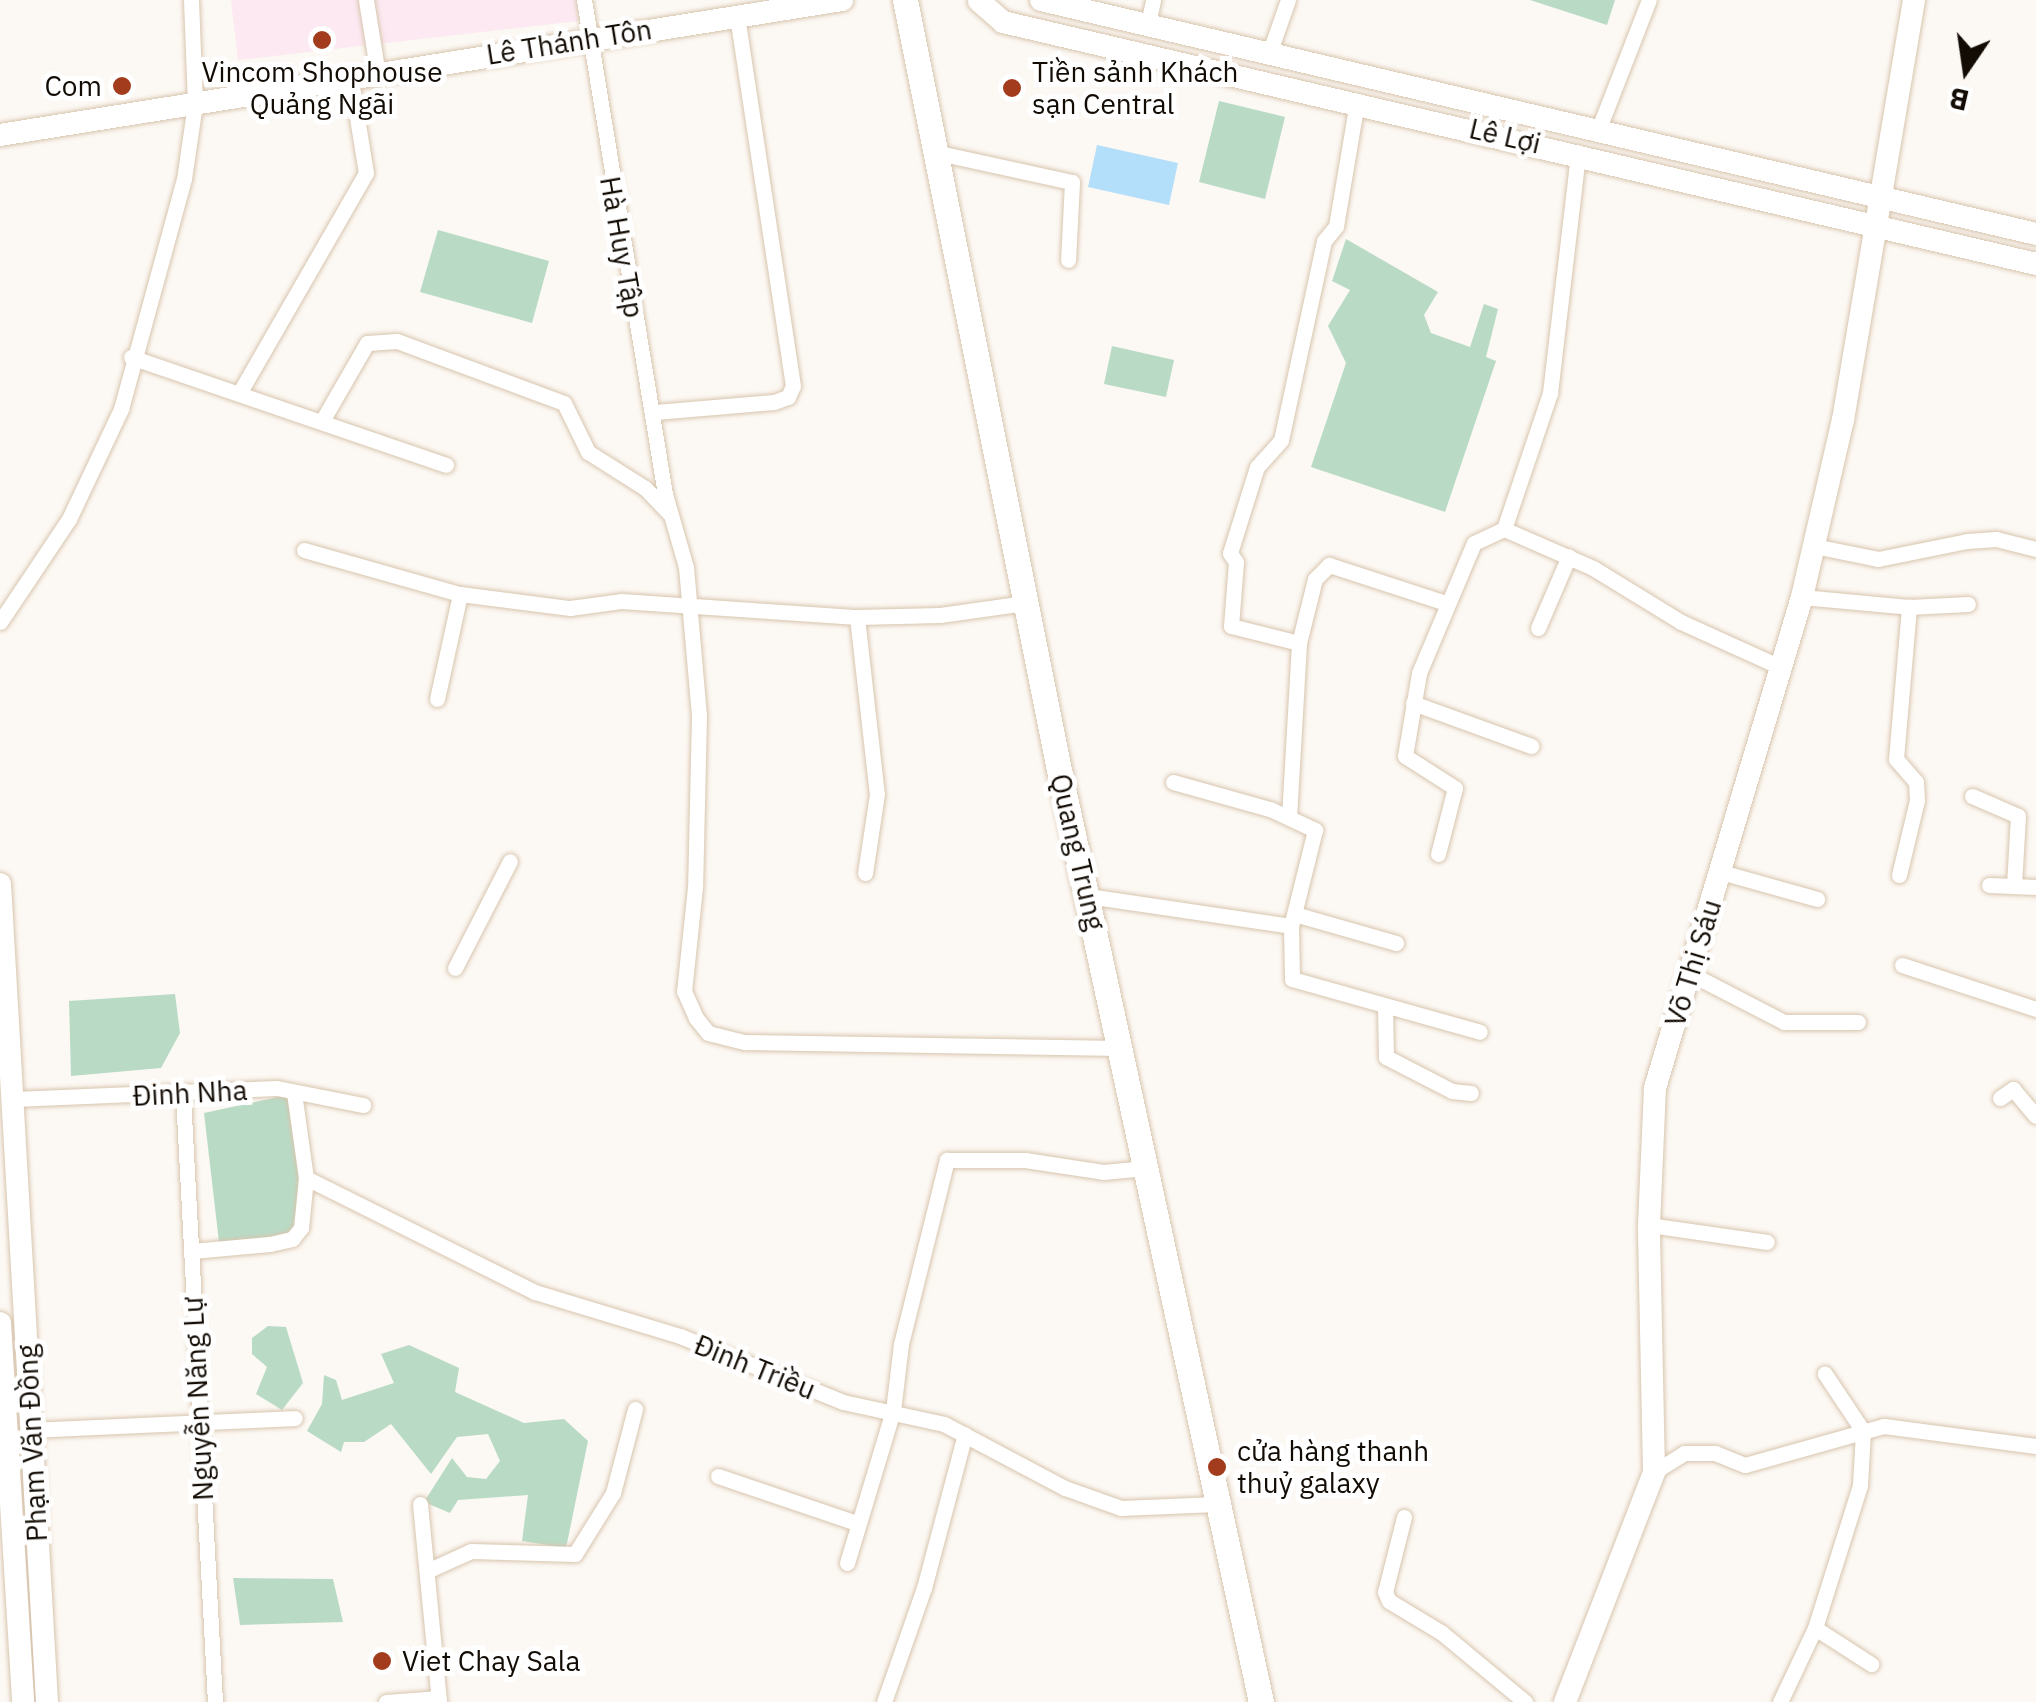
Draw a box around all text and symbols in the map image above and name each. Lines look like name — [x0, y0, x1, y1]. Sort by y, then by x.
street label: Lê Thánh Tôn — [484, 12, 654, 72]
north arrow — [1916, 20, 2016, 120]
marker: Vincom Shophouse Quảng Ngãi — [311, 29, 333, 51]
place label: Vincom Shophouse Quảng Ngãi — [201, 55, 443, 121]
place label: Tiền sảnh Khách sạn Central — [1032, 55, 1238, 121]
place label: Com — [44, 69, 102, 103]
marker: Com — [111, 75, 133, 97]
marker: Tiền sảnh Khách sạn Central — [1001, 77, 1023, 99]
text: B — [1946, 80, 1972, 120]
street label: Lê Lợi — [1466, 112, 1544, 160]
street label: Hà Huy Tập — [593, 174, 651, 320]
street label: Quang Trung — [1044, 770, 1112, 934]
street label: Võ Thị Sáu — [1658, 895, 1728, 1031]
street label: Đinh Nha — [132, 1073, 248, 1113]
street label: Nguyễn Năng Lự — [176, 1296, 220, 1502]
street label: Đinh Triều — [690, 1328, 820, 1406]
street label: Phạm Văn Đồng — [10, 1343, 54, 1543]
place label: cửa hàng thanh thuỷ galaxy — [1237, 1434, 1429, 1500]
marker: cửa hàng thanh thuỷ galaxy — [1206, 1456, 1228, 1478]
place label: Viet Chay Sala — [402, 1644, 580, 1678]
marker: Viet Chay Sala — [371, 1650, 393, 1672]

